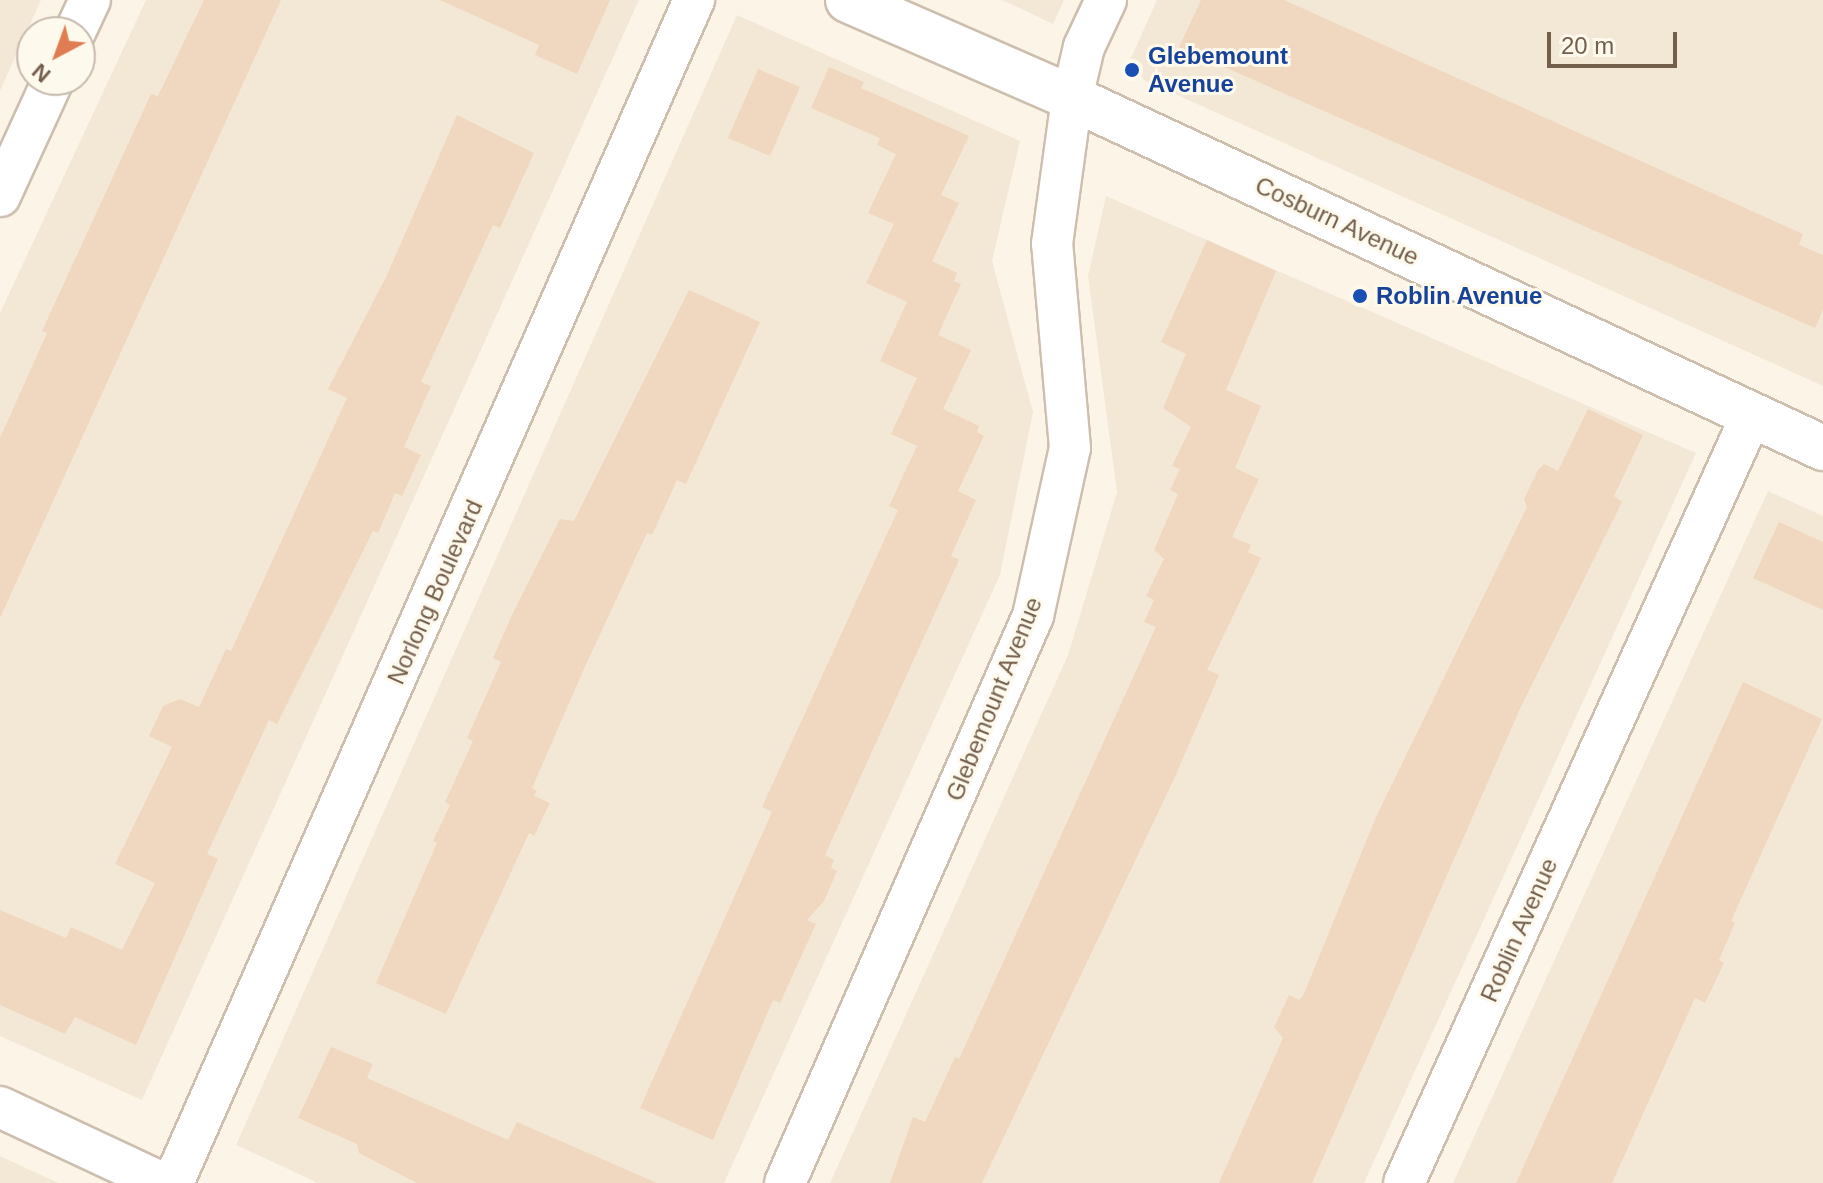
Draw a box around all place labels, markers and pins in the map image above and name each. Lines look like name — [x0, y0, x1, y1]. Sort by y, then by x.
place label: Glebemount Avenue — [1148, 42, 1288, 98]
marker: Glebemount Avenue — [1123, 61, 1141, 79]
place label: Roblin Avenue — [1376, 282, 1543, 310]
marker: Roblin Avenue — [1351, 287, 1369, 305]

